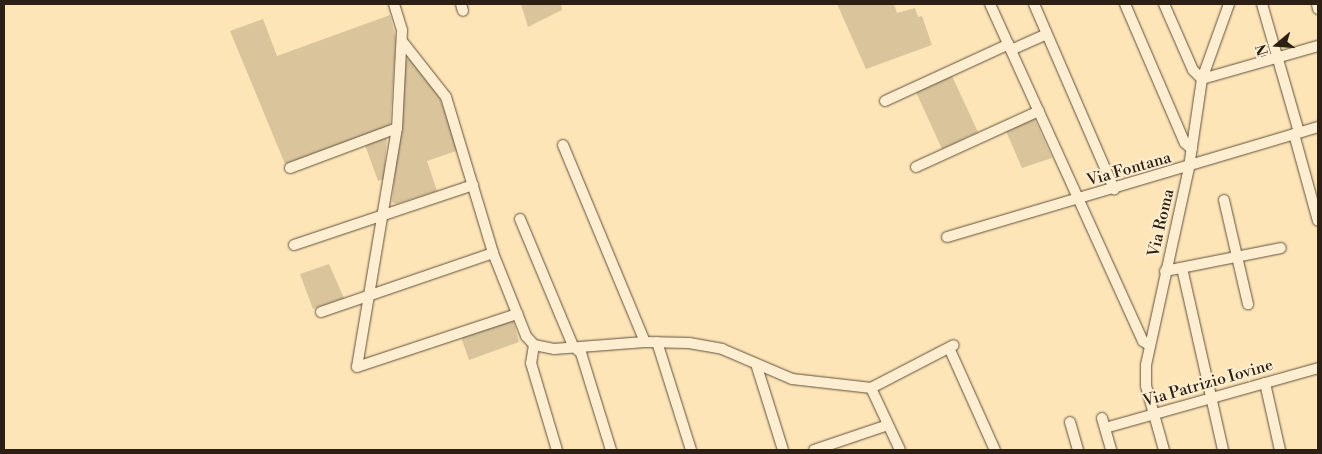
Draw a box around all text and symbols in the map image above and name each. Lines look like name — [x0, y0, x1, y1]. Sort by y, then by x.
north arrow — [1252, 20, 1302, 70]
text: N — [1252, 42, 1273, 58]
street label: Via Fontana — [1085, 148, 1173, 190]
street label: Via Roma — [1144, 187, 1178, 259]
street label: Via Patrizio Iovine — [1141, 355, 1275, 411]

